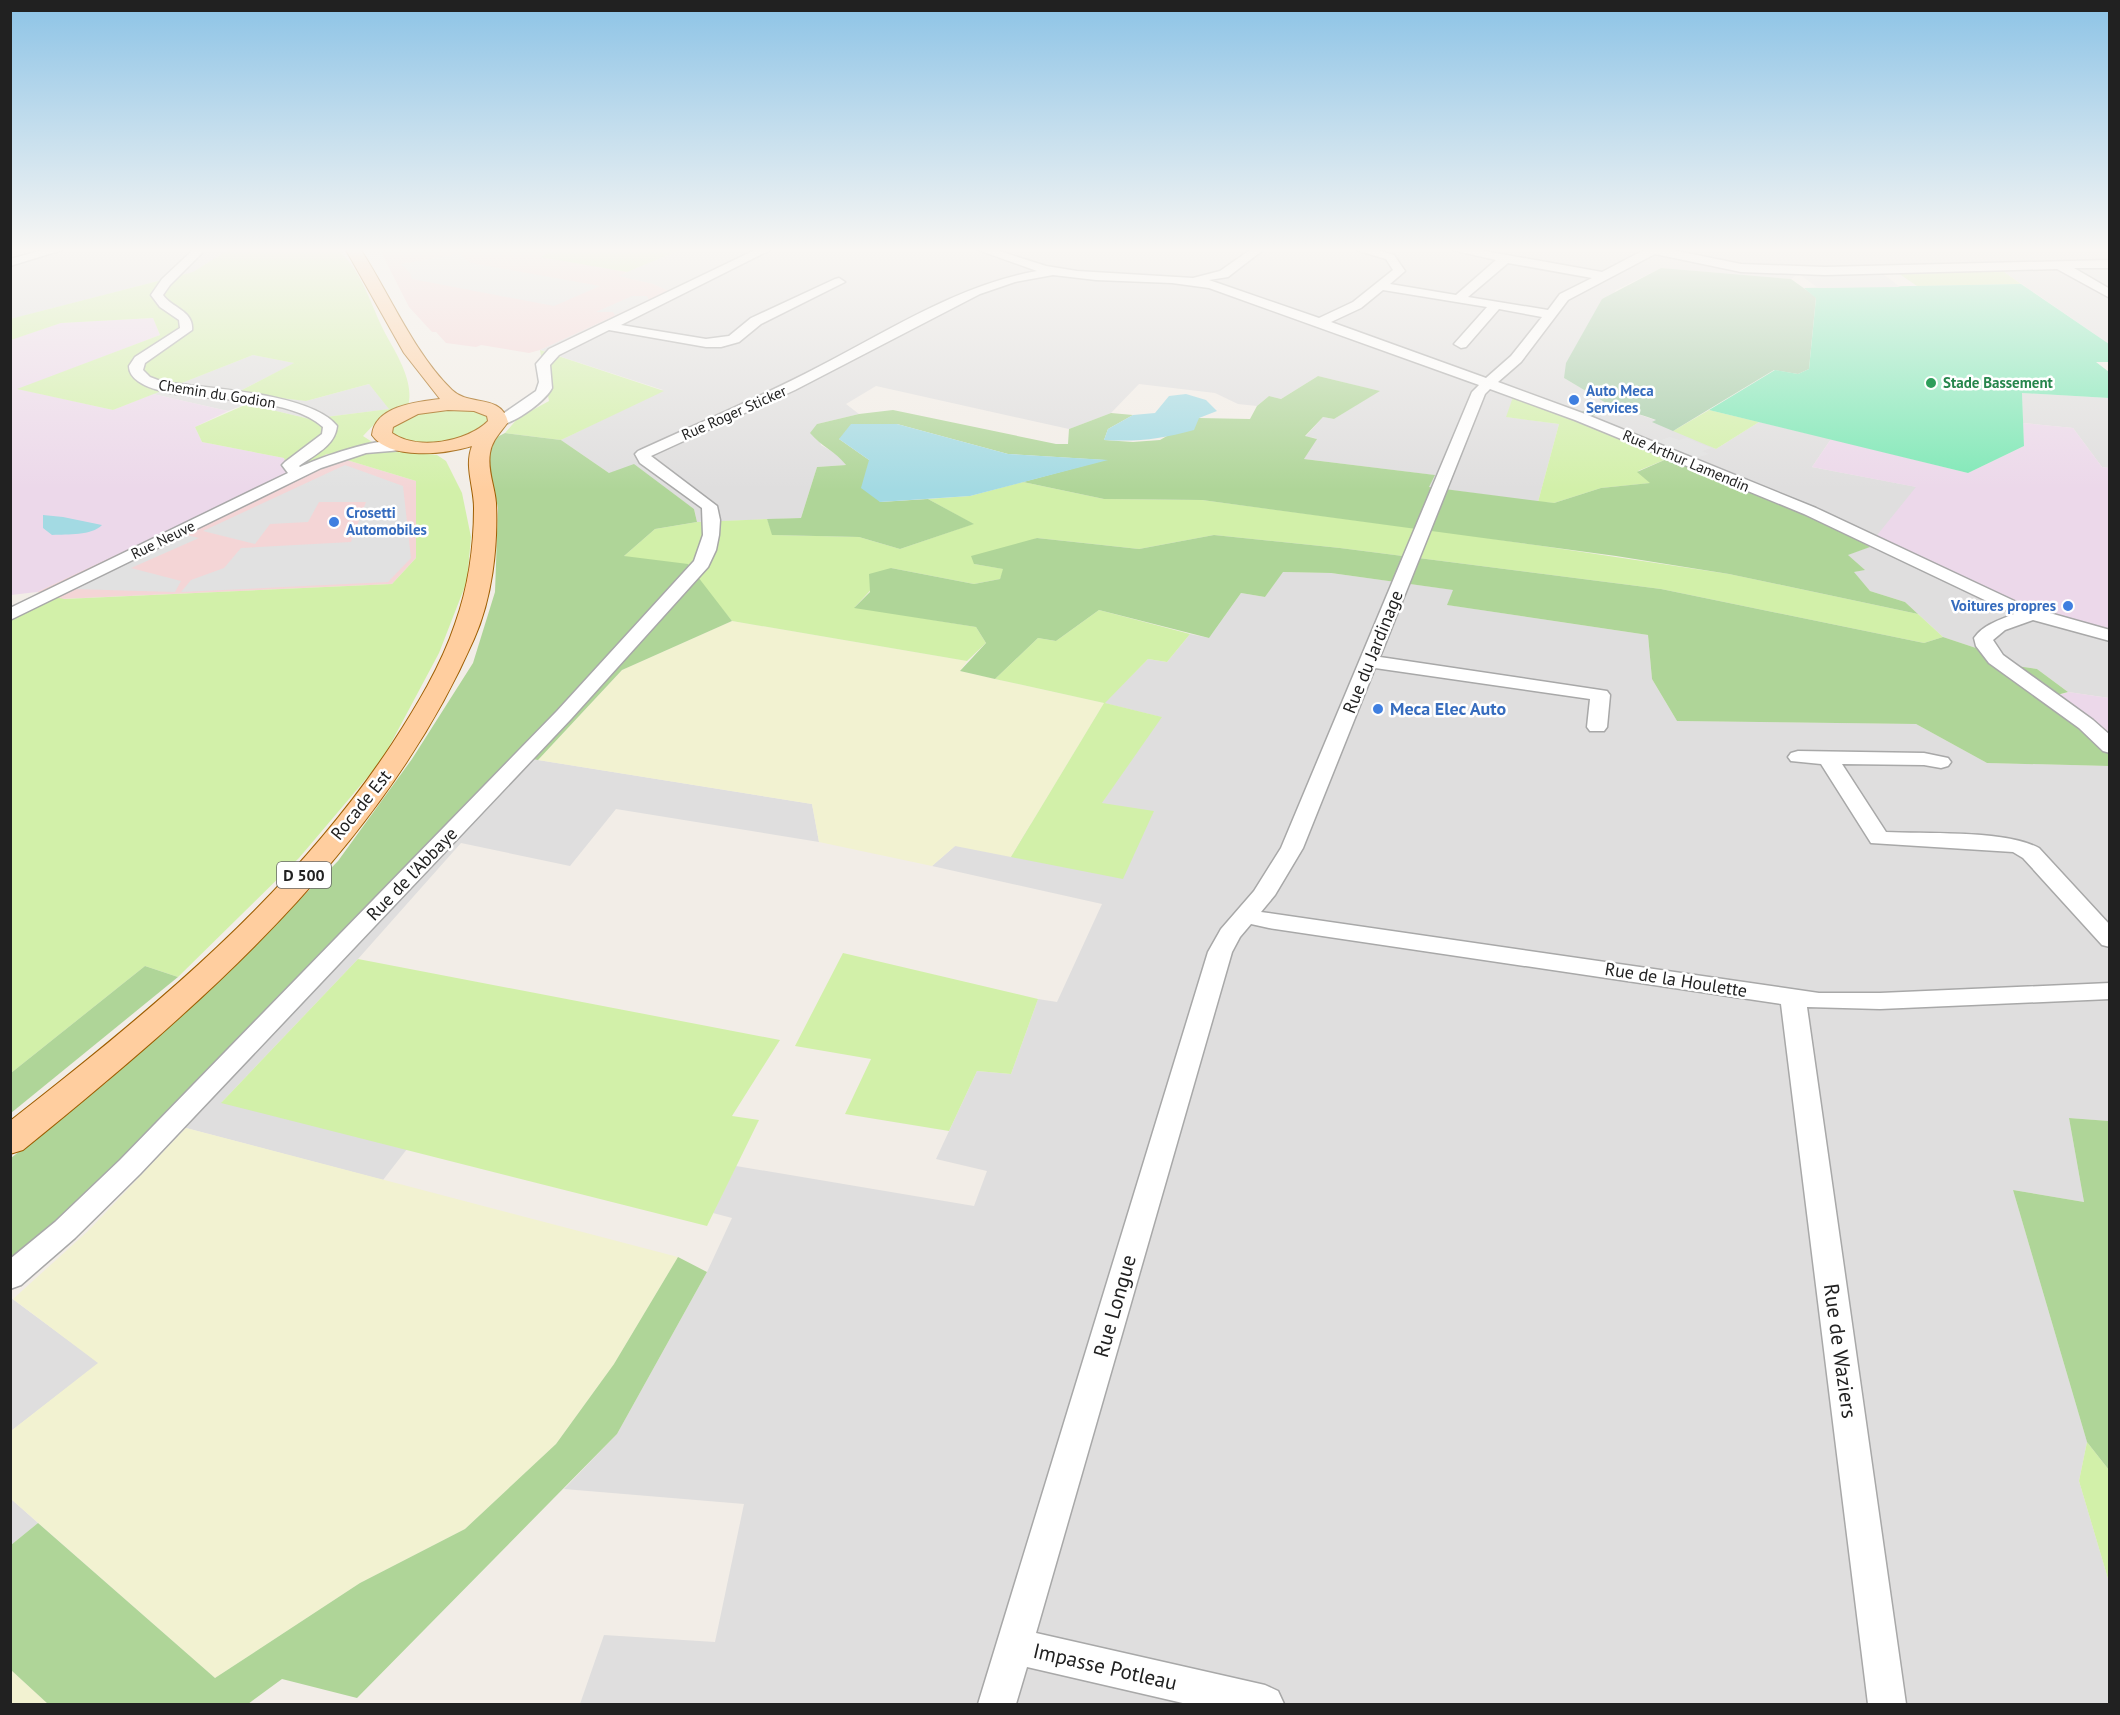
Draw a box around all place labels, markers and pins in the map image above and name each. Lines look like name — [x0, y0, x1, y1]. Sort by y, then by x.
place label: Stade Bassement — [1943, 373, 2054, 392]
marker: Stade Bassement — [1924, 376, 1938, 390]
place label: Auto Meca Services — [1586, 381, 1654, 417]
marker: Auto Meca Services — [1567, 393, 1581, 407]
place label: Crosetti Automobiles — [346, 503, 427, 539]
marker: Crosetti Automobiles — [327, 515, 341, 529]
place label: Voitures propres — [1950, 596, 2056, 615]
marker: Voitures propres — [2061, 599, 2075, 613]
place label: Meca Elec Auto — [1390, 697, 1506, 720]
marker: Meca Elec Auto — [1371, 702, 1385, 716]

